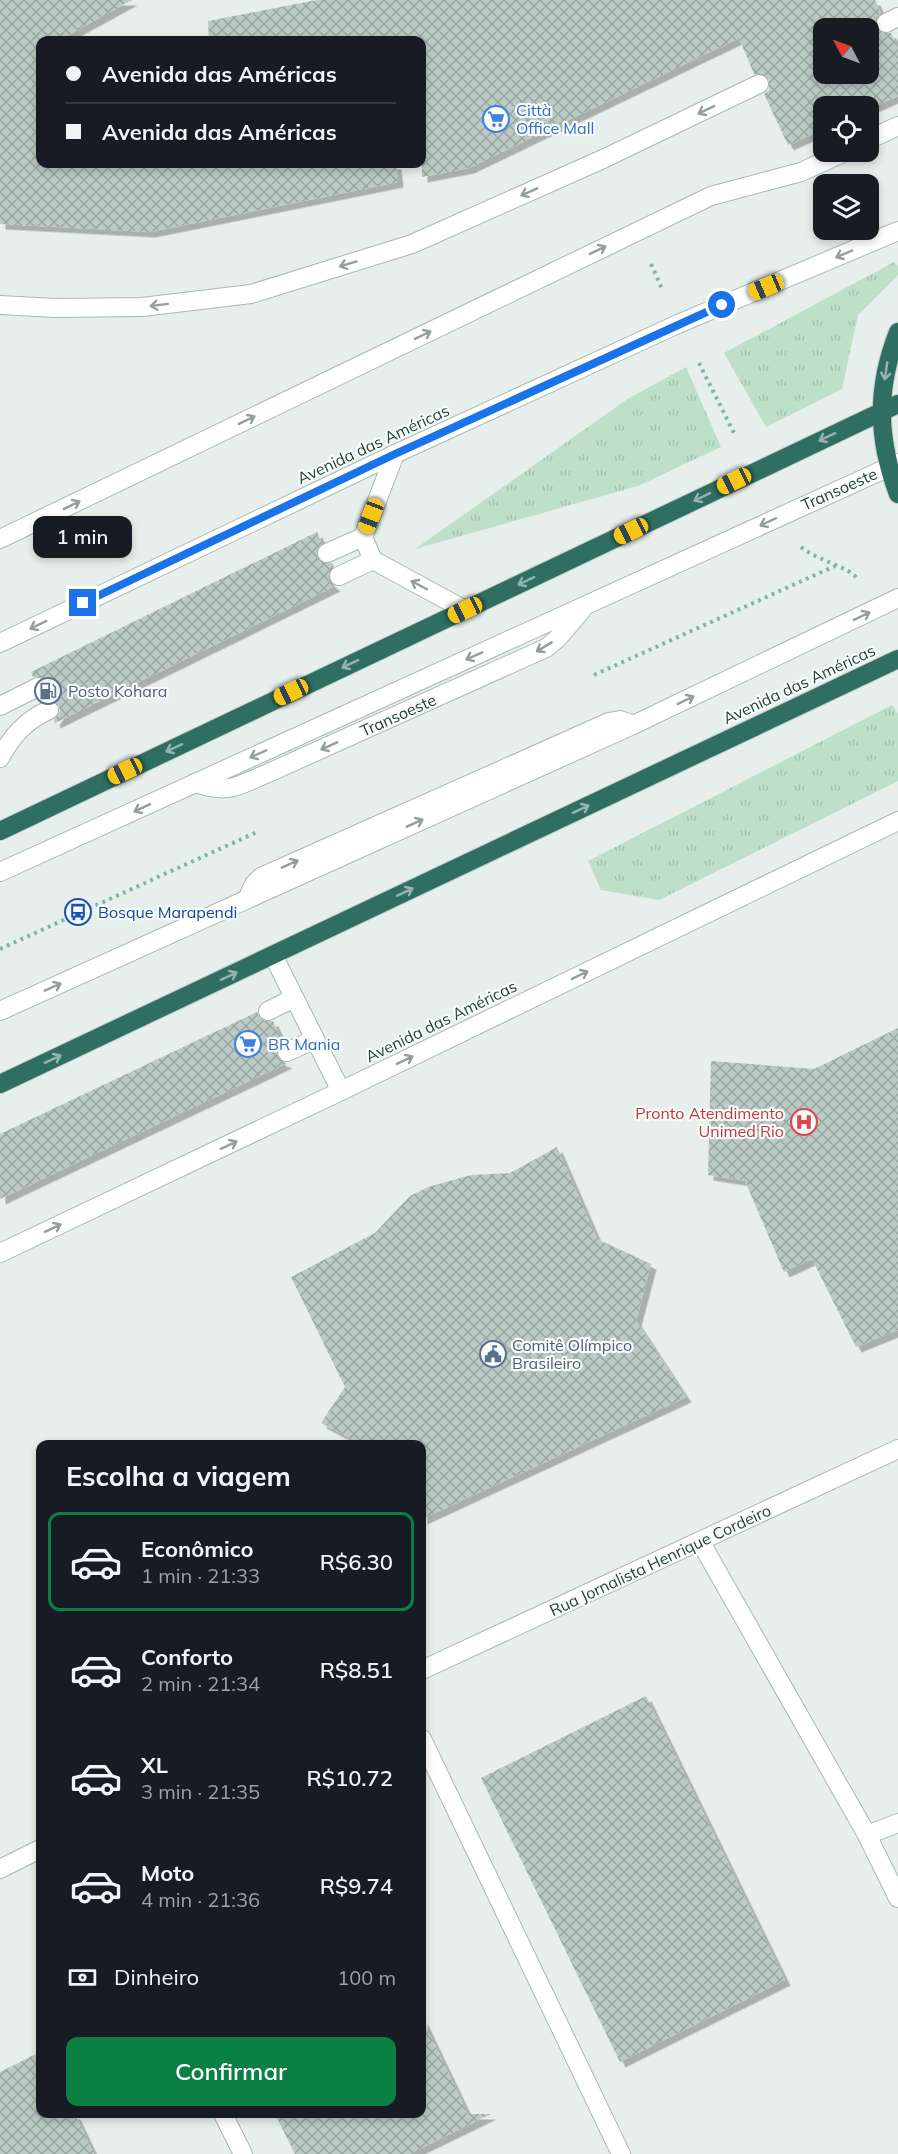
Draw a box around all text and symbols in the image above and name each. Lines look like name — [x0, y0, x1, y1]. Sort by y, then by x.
north arrow — [813, 18, 879, 84]
map controls — [813, 18, 879, 240]
text: Avenida das Américas — [102, 60, 337, 88]
button: locate — [813, 96, 879, 162]
place label: Città Office Mall — [516, 100, 594, 138]
supermarket icon: Città Office Mall — [481, 104, 511, 134]
one-way arrow — [698, 104, 716, 116]
text: Avenida das Américas — [102, 118, 337, 146]
button: layers — [813, 174, 879, 240]
one-way arrow — [521, 187, 539, 198]
one-way arrow — [589, 243, 607, 255]
one-way arrow — [835, 249, 853, 260]
one-way arrow — [339, 259, 358, 270]
car — [746, 272, 786, 302]
route start — [708, 291, 735, 318]
one-way arrow — [149, 300, 169, 311]
one-way arrow — [413, 328, 431, 340]
one-way arrow — [880, 361, 891, 381]
street label: Avenida das Américas — [294, 400, 452, 488]
one-way arrow — [238, 413, 256, 425]
one-way arrow — [819, 432, 837, 444]
street label: Transoeste — [798, 463, 880, 515]
car — [714, 465, 754, 497]
one-way arrow — [694, 491, 712, 503]
car — [356, 496, 386, 536]
one-way arrow — [62, 498, 80, 510]
car — [611, 515, 651, 547]
callout: 1 min — [34, 516, 132, 558]
one-way arrow — [760, 516, 778, 528]
text: 1 min — [57, 524, 108, 549]
one-way arrow — [518, 575, 536, 587]
one-way arrow — [411, 579, 429, 590]
route end — [69, 589, 96, 616]
car — [445, 594, 485, 626]
one-way arrow — [852, 609, 870, 621]
one-way arrow — [29, 620, 47, 632]
street label: Avenida das Américas — [720, 640, 878, 728]
one-way arrow — [536, 642, 553, 654]
one-way arrow — [466, 651, 484, 663]
one-way arrow — [342, 659, 360, 671]
fuel station icon: Posto Kohara — [33, 676, 63, 706]
car — [271, 676, 311, 708]
place label: Posto Kohara — [68, 681, 167, 701]
street label: Transoeste — [357, 689, 439, 741]
one-way arrow — [676, 694, 694, 706]
one-way arrow — [320, 740, 338, 752]
one-way arrow — [165, 743, 183, 755]
one-way arrow — [250, 749, 268, 761]
car — [105, 755, 145, 787]
one-way arrow — [133, 802, 151, 814]
one-way arrow — [572, 802, 590, 814]
one-way arrow — [406, 817, 424, 829]
one-way arrow — [281, 858, 299, 869]
one-way arrow — [396, 886, 414, 898]
bus stop icon: Bosque Marapendi — [63, 897, 93, 927]
place label: Bosque Marapendi — [98, 902, 237, 922]
one-way arrow — [220, 969, 238, 981]
one-way arrow — [571, 969, 589, 981]
street label: Avenida das Américas — [362, 976, 520, 1066]
one-way arrow — [44, 981, 62, 992]
supermarket icon: BR Mania — [233, 1029, 263, 1059]
place label: BR Mania — [268, 1034, 340, 1054]
one-way arrow — [43, 1053, 61, 1065]
one-way arrow — [396, 1054, 414, 1066]
place label: Pronto Atendimento Unimed Rio — [635, 1103, 784, 1141]
hospital icon: Pronto Atendimento Unimed Rio — [789, 1107, 819, 1137]
one-way arrow — [220, 1138, 238, 1150]
one-way arrow — [43, 1222, 61, 1234]
place label: Comitê Olímpico Brasileiro — [512, 1335, 632, 1373]
public building icon: Comitê Olímpico Brasileiro — [478, 1339, 508, 1369]
text: Escolha a viagem — [66, 1459, 291, 1493]
street label: Rua Jornalista Henrique Cordeiro — [546, 1500, 774, 1620]
icon: car — [69, 1535, 123, 1589]
text: Econômico — [141, 1535, 254, 1563]
text: R$6.30 — [320, 1548, 393, 1576]
text: 1 min · 21:33 — [141, 1563, 260, 1588]
icon: car — [69, 1643, 123, 1697]
text: Conforto — [141, 1643, 233, 1671]
text: R$8.51 — [320, 1656, 393, 1684]
text: 2 min · 21:34 — [141, 1671, 260, 1696]
icon: car — [69, 1751, 123, 1805]
text: XL — [141, 1751, 168, 1779]
text: R$10.72 — [306, 1764, 393, 1792]
text: 3 min · 21:35 — [141, 1779, 260, 1804]
icon: car — [69, 1859, 123, 1913]
text: Moto — [141, 1859, 194, 1887]
text: R$9.74 — [320, 1872, 393, 1900]
text: 4 min · 21:36 — [141, 1887, 260, 1912]
icon: cash — [66, 1961, 99, 1994]
text: Dinheiro — [114, 1963, 199, 1991]
text: 100 m — [337, 1965, 396, 1990]
button: Confirmar — [66, 2037, 396, 2106]

